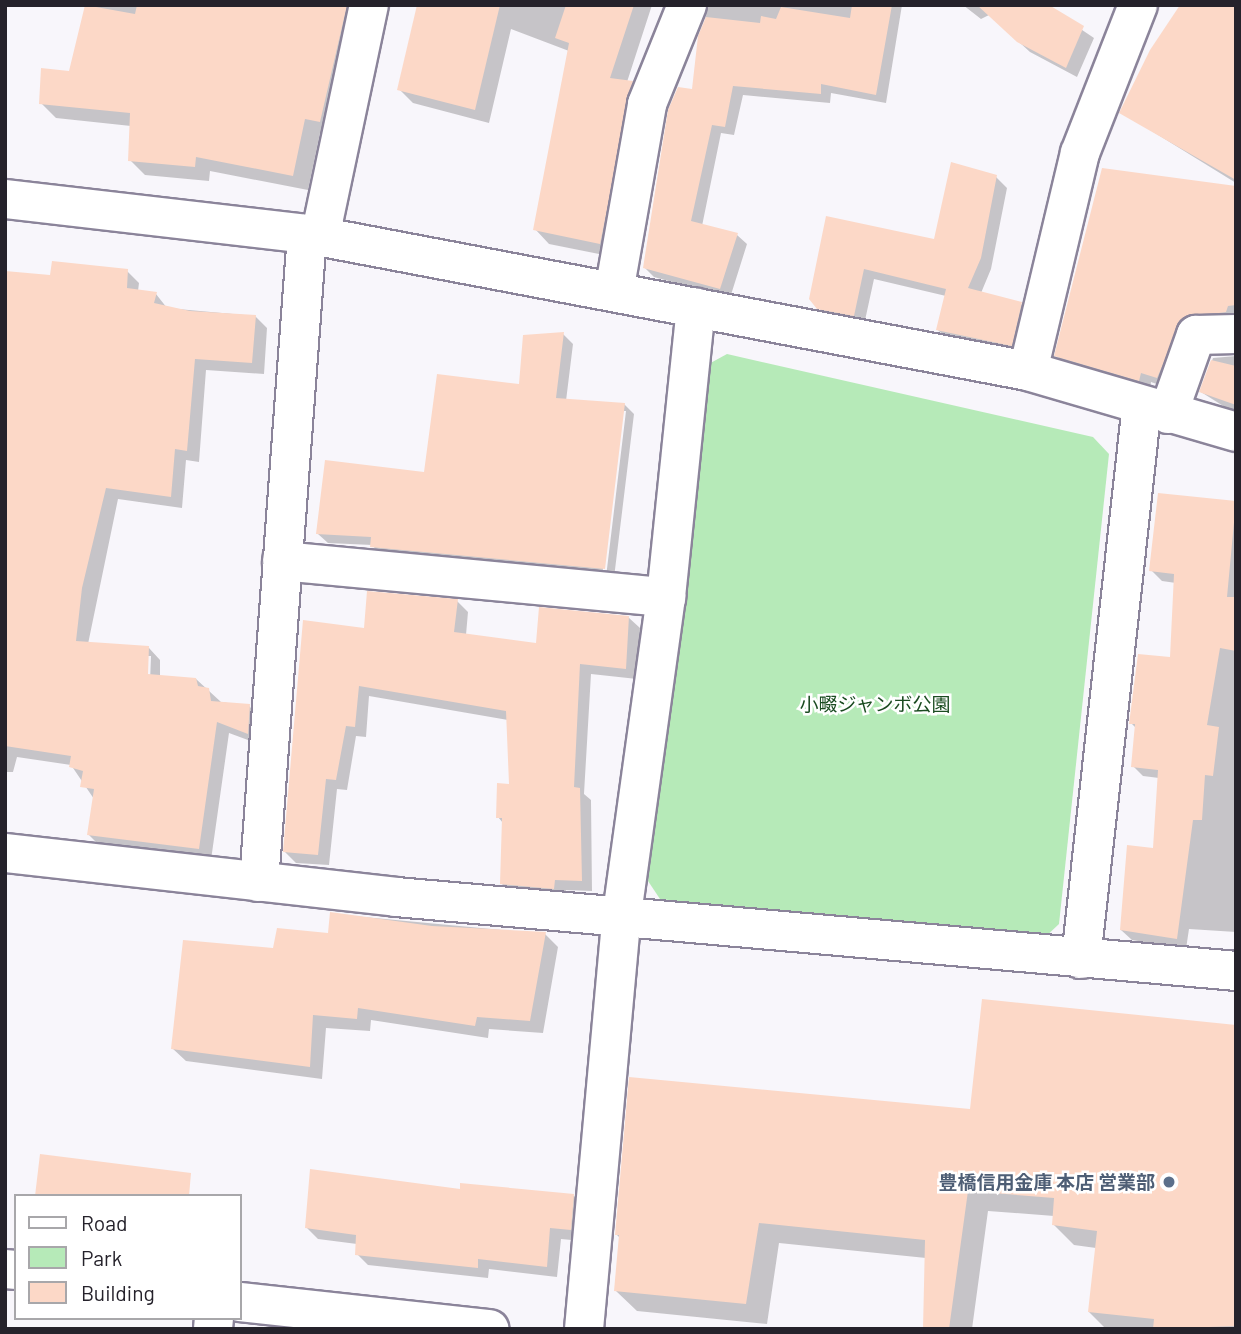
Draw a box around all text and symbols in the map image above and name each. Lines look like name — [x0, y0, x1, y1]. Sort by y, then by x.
park label: 小畷ジャンボ公園 — [799, 693, 951, 715]
place label: 豊橋信用金庫 本店 営業部 — [938, 1171, 1155, 1193]
marker: 豊橋信用金庫 本店 営業部 — [1161, 1174, 1177, 1190]
legend — [14, 1194, 242, 1320]
text: Road — [81, 1210, 127, 1235]
text: Park — [81, 1245, 122, 1270]
text: Building — [81, 1280, 155, 1305]

